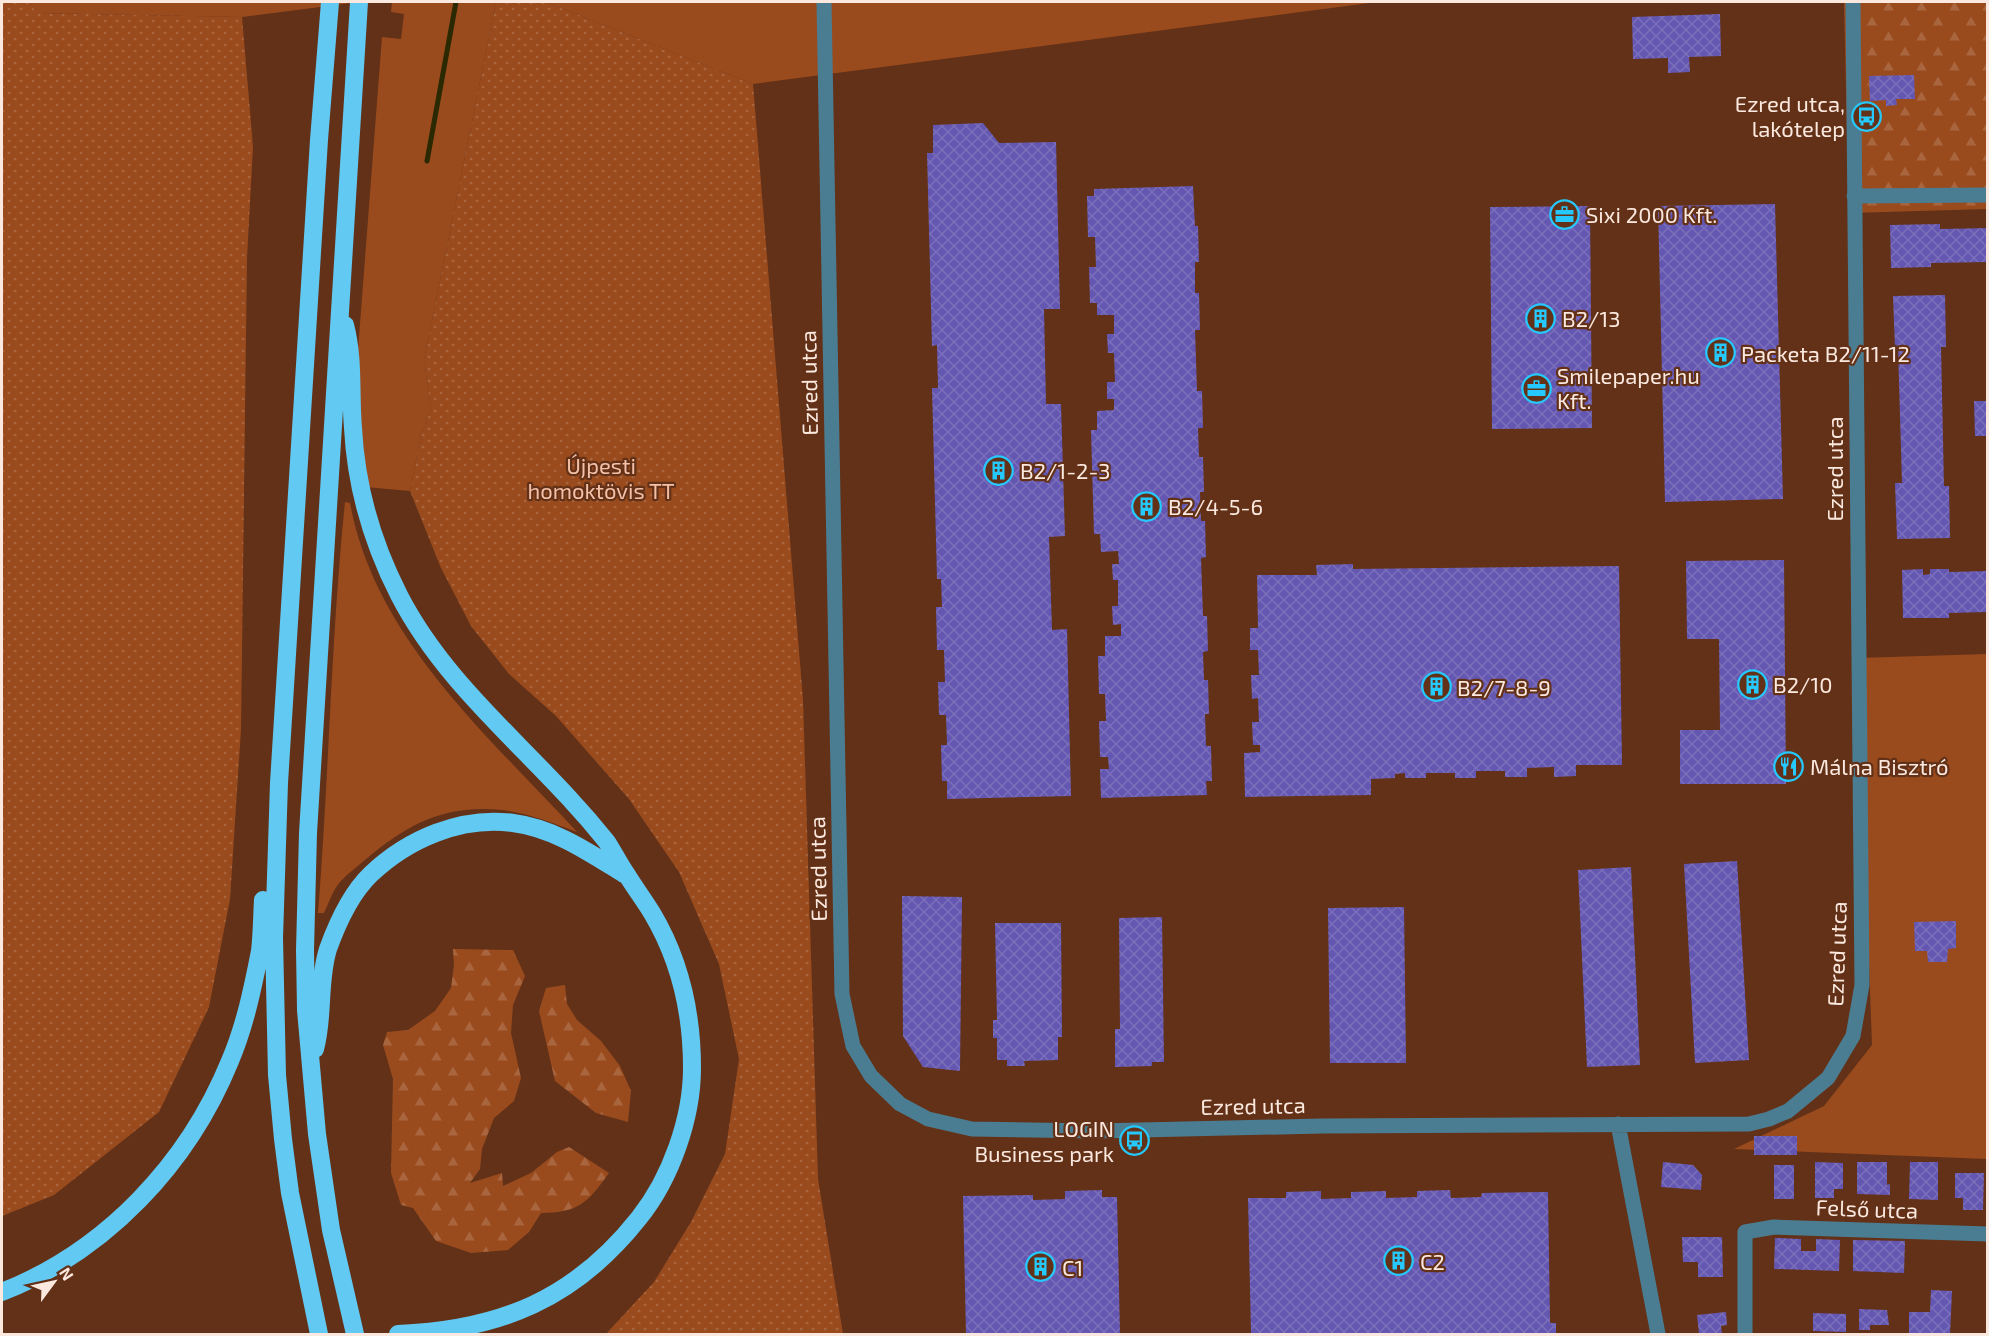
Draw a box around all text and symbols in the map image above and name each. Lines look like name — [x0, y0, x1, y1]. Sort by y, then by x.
place label: Ezred utca, lakótelep — [1735, 90, 1845, 141]
bus stop icon: Ezred utca, lakótelep — [1850, 100, 1882, 132]
office icon: Sixi 2000 Kft. — [1549, 198, 1581, 230]
place label: Sixi 2000 Kft. — [1586, 201, 1717, 227]
building icon: B2/13 — [1525, 302, 1557, 334]
place label: B2/13 — [1562, 305, 1620, 331]
street label: Ezred utca — [794, 330, 822, 436]
building icon: Packeta B2/11-12 — [1704, 337, 1736, 369]
place label: Packeta B2/11-12 — [1741, 340, 1910, 366]
place label: Smilepaper.hu Kft. — [1557, 362, 1700, 413]
office icon: Smilepaper.hu Kft. — [1520, 372, 1552, 404]
street label: Ezred utca — [1821, 416, 1847, 522]
park label: Újpesti homoktövis TT — [527, 452, 675, 503]
building icon: B2/1-2-3 — [983, 454, 1015, 486]
place label: B2/1-2-3 — [1020, 457, 1111, 483]
building icon: B2/4-5-6 — [1131, 490, 1163, 522]
place label: B2/4-5-6 — [1168, 493, 1263, 519]
building icon: B2/10 — [1736, 668, 1768, 700]
building icon: B2/7-8-9 — [1420, 671, 1452, 703]
place label: B2/10 — [1773, 671, 1832, 697]
place label: B2/7-8-9 — [1457, 674, 1551, 700]
restaurant icon: Málna Bisztró — [1773, 750, 1805, 782]
place label: Málna Bisztró — [1810, 753, 1949, 779]
street label: Ezred utca — [803, 816, 831, 922]
street label: Ezred utca — [1821, 901, 1851, 1007]
street label: Ezred utca — [1200, 1091, 1306, 1119]
place label: LOGIN Business park — [974, 1115, 1114, 1166]
bus stop icon: LOGIN Business park — [1119, 1125, 1151, 1157]
street label: Felső utca — [1815, 1193, 1919, 1223]
building icon: C2 — [1383, 1245, 1415, 1277]
place label: C2 — [1420, 1248, 1445, 1274]
building icon: C1 — [1025, 1251, 1057, 1283]
north arrow — [24, 1252, 84, 1312]
place label: C1 — [1062, 1254, 1083, 1280]
text: N — [56, 1264, 78, 1284]

